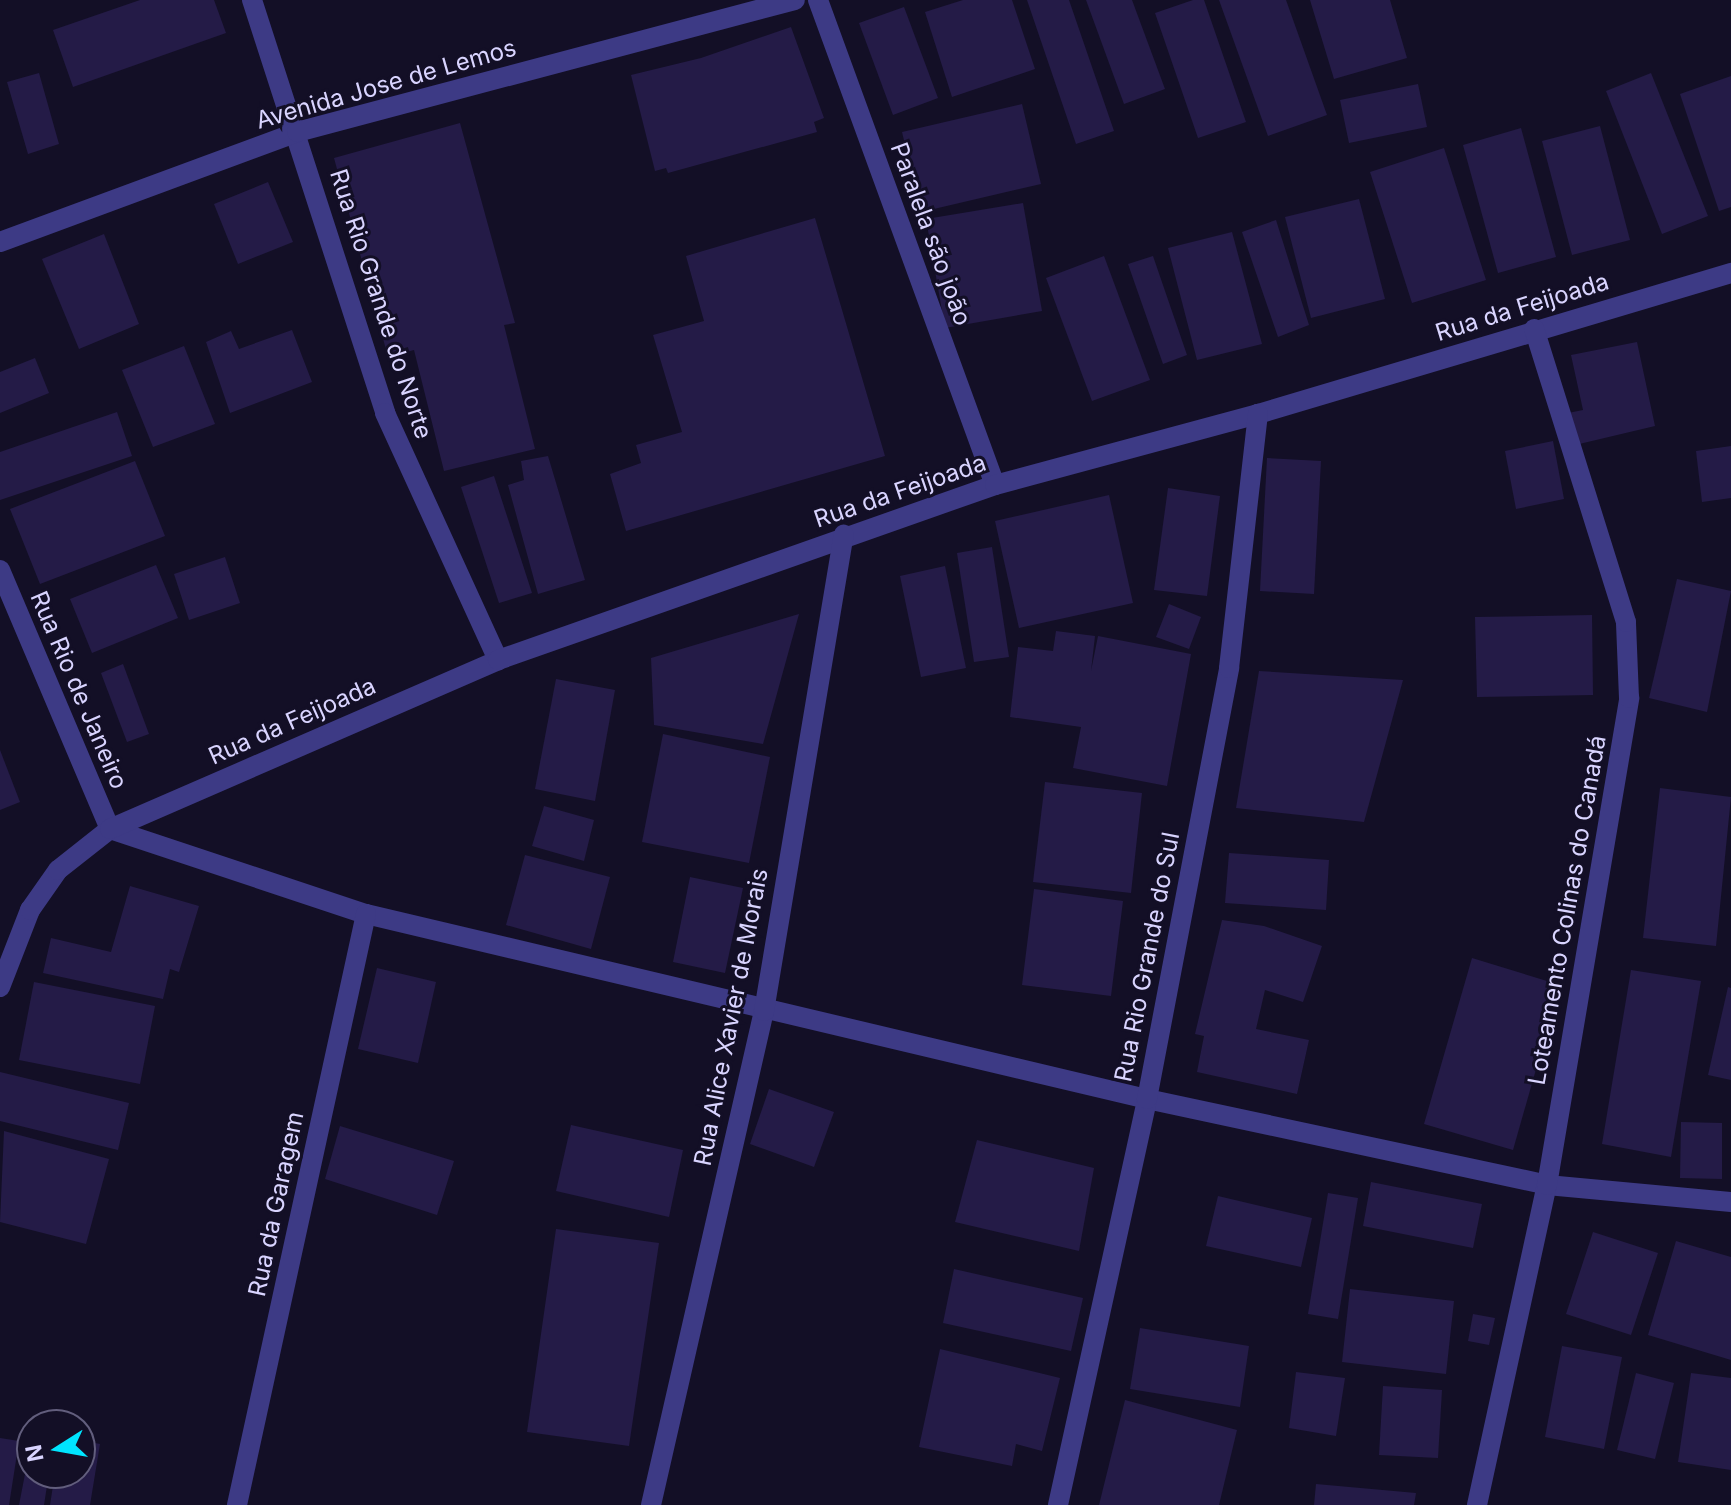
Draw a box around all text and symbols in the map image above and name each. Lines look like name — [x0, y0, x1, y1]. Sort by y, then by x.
street label: Avenida Jose de Lemos — [253, 33, 519, 135]
street label: Paralela são joão — [885, 139, 977, 329]
street label: Rua Rio Grande do Norte — [324, 166, 438, 442]
street label: Rua da Feijoada — [1432, 267, 1612, 347]
street label: Rua da Feijoada — [810, 448, 990, 534]
street label: Rua Rio de Janeiro — [24, 587, 134, 793]
street label: Rua da Feijoada — [204, 671, 380, 771]
street label: Loteamento Colinas do Canadá — [1522, 733, 1612, 1087]
street label: Rua Rio Grande do Sul — [1109, 830, 1185, 1084]
street label: Rua Alice Xavier de Morais — [688, 866, 774, 1168]
street label: Rua da Garagem — [242, 1109, 310, 1299]
north arrow — [16, 1409, 96, 1489]
text: N — [20, 1442, 49, 1464]

